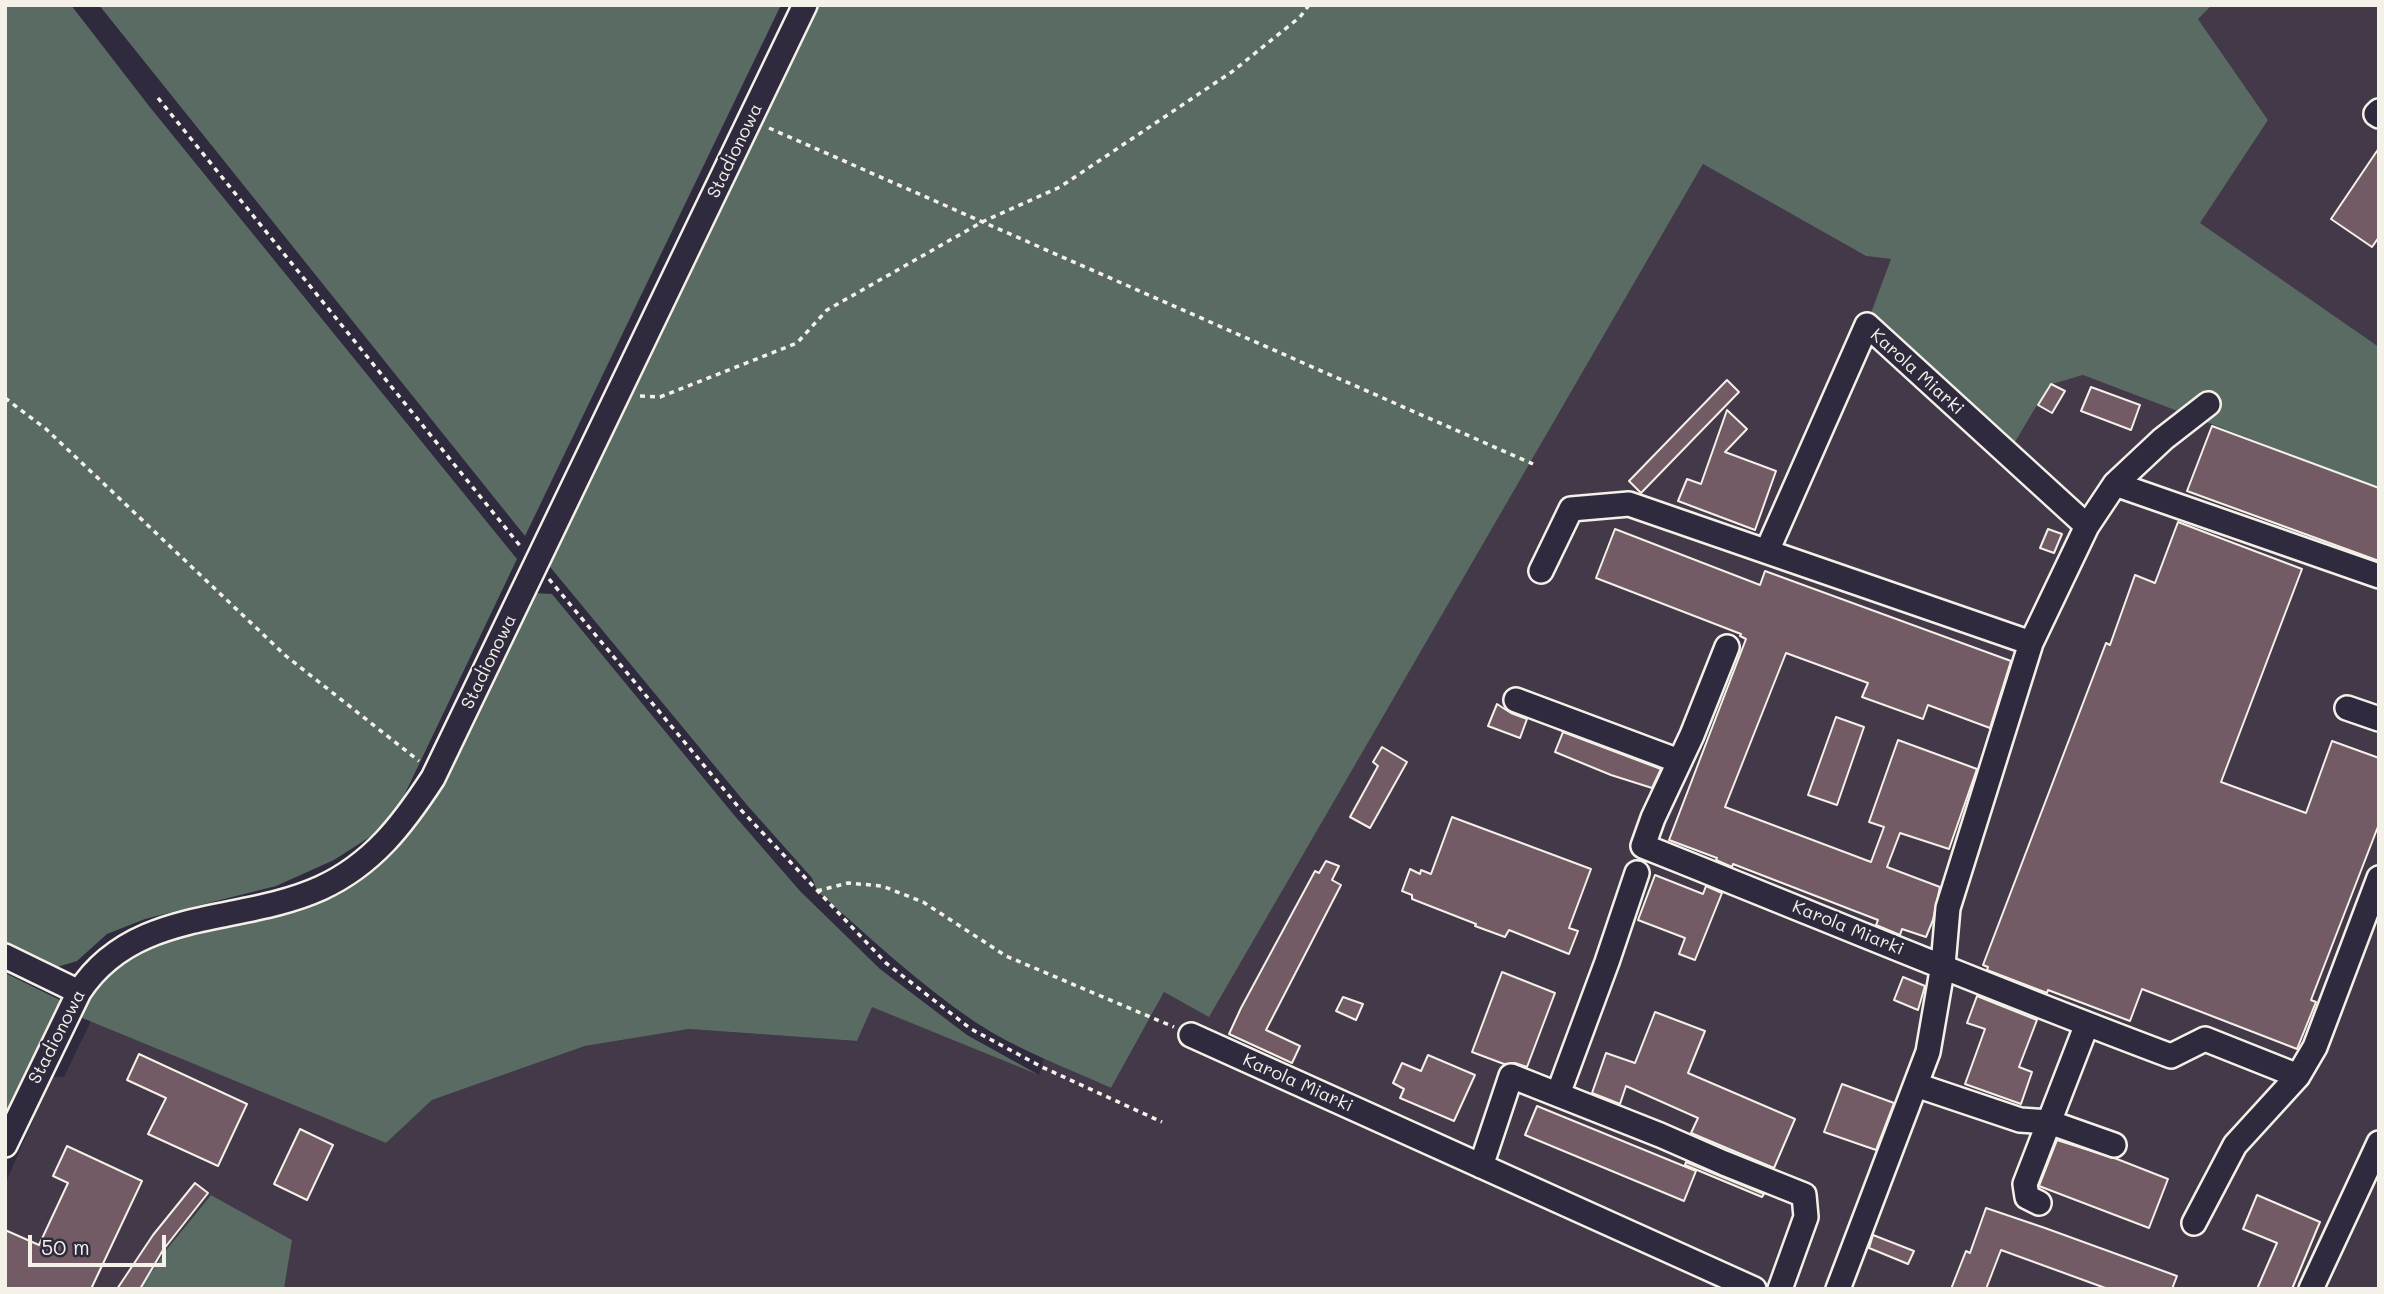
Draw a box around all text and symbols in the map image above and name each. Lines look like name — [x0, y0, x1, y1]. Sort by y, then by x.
street label: Stadionowa — [703, 100, 767, 202]
street label: Karola Miarki — [1866, 324, 1968, 420]
street label: Stadionowa — [457, 611, 521, 713]
street label: Karola Miarki — [1789, 896, 1907, 960]
street label: Stadionowa — [24, 986, 90, 1088]
street label: Karola Miarki — [1239, 1049, 1357, 1117]
scale bar — [32, 1220, 170, 1264]
text: 50 m — [41, 1233, 90, 1260]

